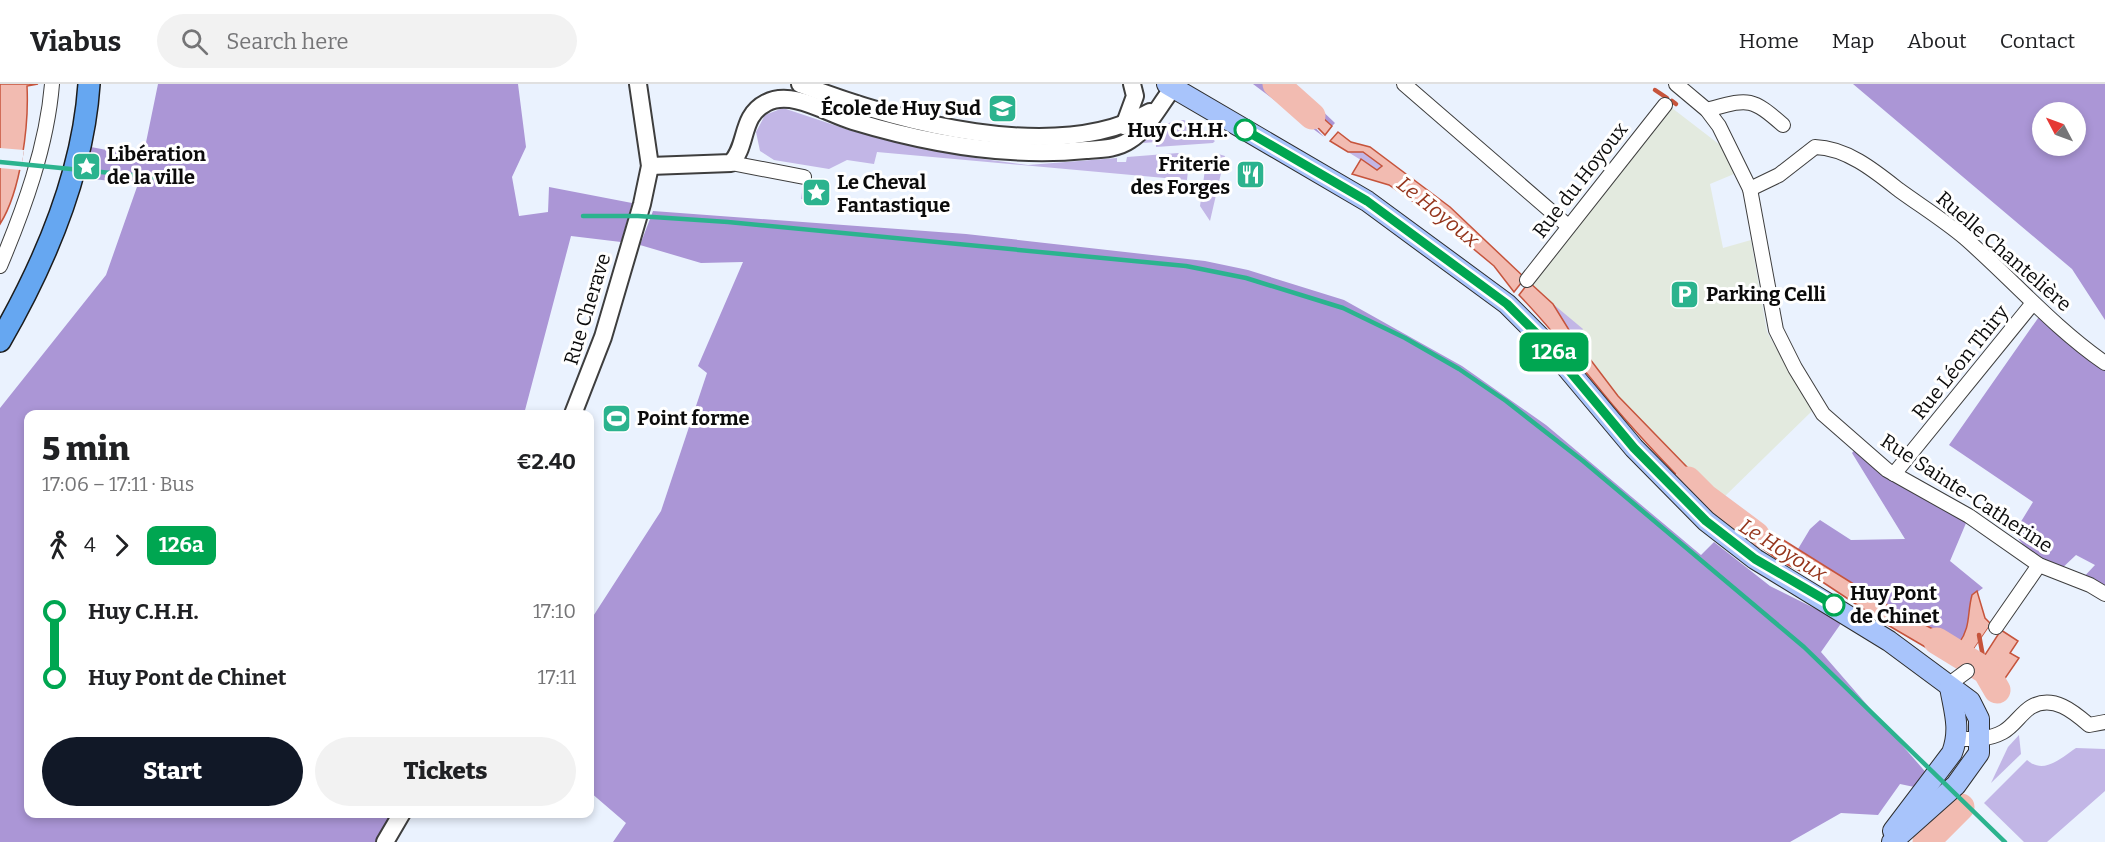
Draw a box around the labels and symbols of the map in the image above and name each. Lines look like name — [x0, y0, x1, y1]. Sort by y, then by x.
school or university icon: École de Huy Sud — [986, 92, 1018, 124]
place label: École de Huy Sud — [821, 95, 981, 120]
north arrow — [2032, 102, 2086, 156]
street label: Rue du Hoyoux — [1527, 117, 1633, 243]
place label: Huy C.H.H. — [1127, 118, 1228, 142]
marker: Huy C.H.H. — [1234, 119, 1256, 141]
place label: Libération de la ville — [107, 142, 206, 189]
place icon: Libération de la ville — [70, 150, 102, 182]
place label: Friterie des Forges — [1130, 152, 1230, 199]
restaurant icon: Friterie des Forges — [1235, 159, 1267, 191]
place label: Le Cheval Fantastique — [837, 170, 950, 217]
water label: Le Hoyoux — [1392, 171, 1485, 254]
place icon: Le Cheval Fantastique — [800, 177, 832, 209]
street label: Ruelle Chantelière — [1932, 186, 2076, 316]
street label: Rue Cherave — [559, 250, 615, 368]
parking icon: Parking Celli — [1669, 278, 1701, 310]
place label: Parking Celli — [1706, 282, 1827, 306]
street label: Rue Léon Thiry — [1907, 300, 2014, 424]
line badge: 126a — [1512, 332, 1596, 372]
sports icon: Point forme — [600, 402, 632, 434]
place label: Point forme — [637, 406, 749, 430]
street label: Rue Sainte-Catherine — [1876, 428, 2058, 558]
water label: Le Hoyoux — [1734, 513, 1832, 587]
place label: Huy Pont de Chinet — [1850, 581, 1940, 628]
marker: Huy Pont de Chinet — [1823, 594, 1845, 616]

